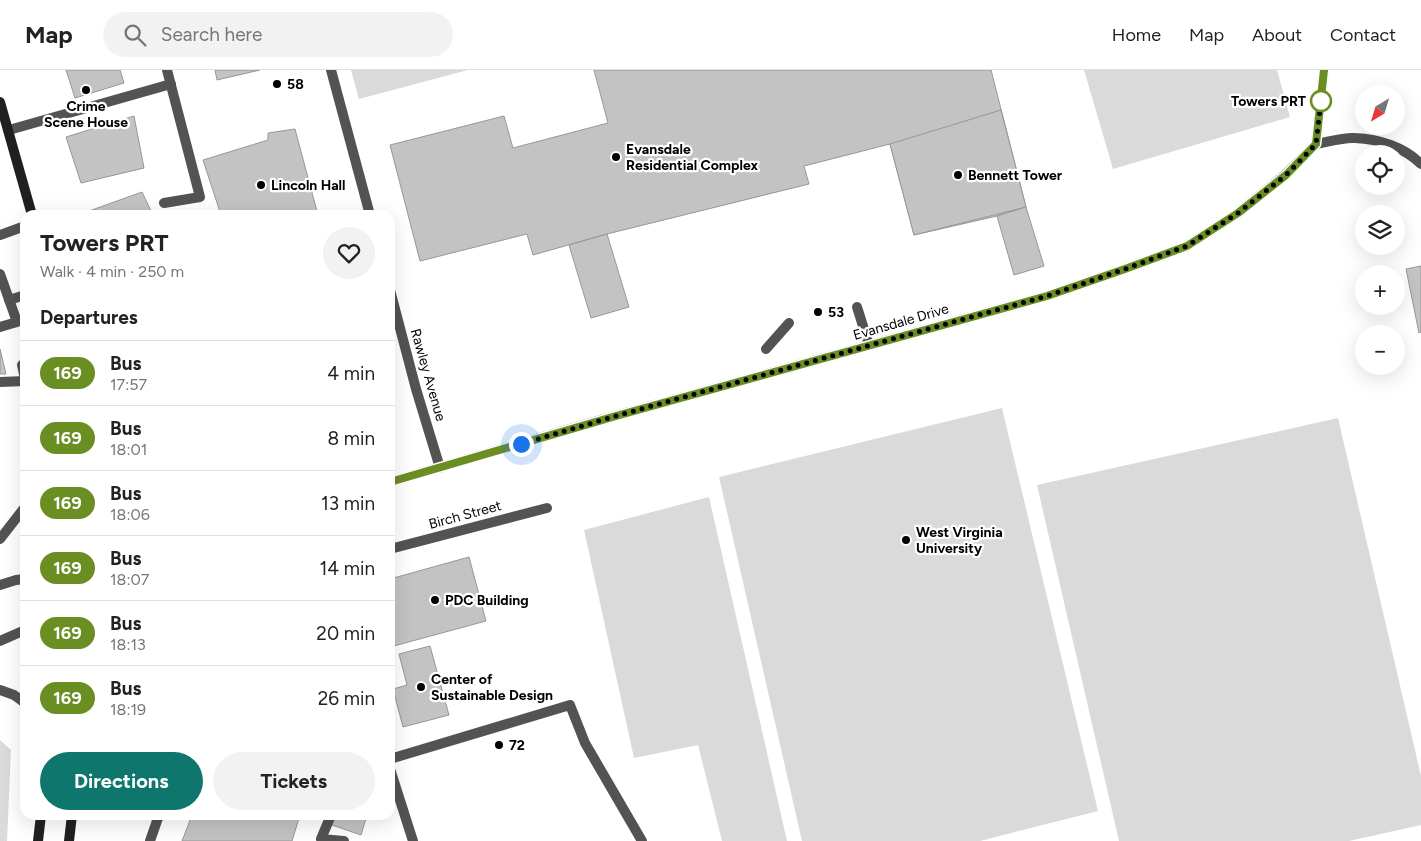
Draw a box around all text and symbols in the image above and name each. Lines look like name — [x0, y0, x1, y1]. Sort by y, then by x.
search box — [103, 12, 453, 57]
text: Map — [25, 20, 73, 49]
icon: search — [121, 21, 149, 49]
text: Search here — [161, 23, 262, 46]
text: Home — [1112, 24, 1161, 46]
text: Map — [1189, 24, 1224, 46]
text: About — [1252, 24, 1302, 46]
text: Contact — [1330, 24, 1396, 46]
place label: 58 — [287, 76, 304, 93]
marker: 58 — [271, 78, 283, 90]
marker: Crime Scene House — [80, 84, 92, 96]
north arrow — [1355, 85, 1405, 135]
map controls — [1355, 85, 1405, 375]
marker: Towers PRT — [1310, 90, 1332, 112]
place label: Towers PRT — [1231, 93, 1306, 110]
place label: Crime Scene House — [44, 98, 128, 131]
place label: Evansdale Residential Complex — [626, 141, 758, 174]
button: locate — [1355, 145, 1405, 195]
marker: Evansdale Residential Complex — [610, 151, 622, 163]
place label: Bennett Tower — [968, 167, 1063, 184]
marker: Bennett Tower — [952, 169, 964, 181]
place label: Lincoln Hall — [271, 177, 346, 194]
marker: Lincoln Hall — [255, 179, 267, 191]
button: layers — [1355, 205, 1405, 255]
button: heart — [323, 227, 375, 279]
text: Towers PRT — [40, 228, 168, 257]
text: Walk · 4 min · 250 m — [40, 262, 184, 281]
button: + — [1355, 265, 1405, 315]
street label: Evansdale Drive — [851, 300, 951, 344]
place label: 53 — [828, 304, 844, 321]
text: Departures — [40, 306, 138, 329]
marker: 53 — [812, 306, 824, 318]
button: − — [1355, 325, 1405, 375]
street label: Rawley Avenue — [407, 327, 449, 424]
text: Bus — [110, 352, 141, 375]
text: 169 — [53, 362, 82, 384]
text: 4 min — [327, 362, 375, 385]
text: 17:57 — [110, 375, 147, 394]
text: Bus — [110, 417, 141, 440]
text: 169 — [53, 427, 82, 449]
text: 8 min — [327, 427, 375, 450]
your location — [509, 432, 534, 457]
text: 18:01 — [110, 440, 147, 459]
text: Bus — [110, 482, 141, 505]
text: 169 — [53, 492, 82, 514]
text: 13 min — [321, 492, 375, 515]
street label: Birch Street — [427, 497, 503, 533]
text: 18:06 — [110, 505, 150, 524]
place label: West Virginia University — [916, 524, 1003, 557]
marker: West Virginia University — [900, 534, 912, 546]
text: Bus — [110, 547, 141, 570]
text: 169 — [53, 557, 82, 579]
text: 14 min — [319, 557, 375, 580]
text: 18:07 — [110, 570, 149, 589]
place label: PDC Building — [445, 592, 529, 609]
marker: PDC Building — [429, 594, 441, 606]
text: Bus — [110, 612, 141, 635]
text: 169 — [53, 622, 82, 644]
text: 20 min — [316, 622, 375, 645]
text: 18:13 — [110, 635, 146, 654]
place label: Center of Sustainable Design — [431, 671, 553, 704]
text: Bus — [110, 677, 141, 700]
marker: Center of Sustainable Design — [415, 681, 427, 693]
text: 169 — [53, 687, 82, 709]
text: 26 min — [318, 687, 375, 710]
text: 18:19 — [110, 700, 146, 719]
place label: 72 — [509, 737, 525, 754]
marker: 72 — [493, 739, 505, 751]
button: Directions — [40, 752, 203, 810]
button: Tickets — [213, 752, 375, 810]

